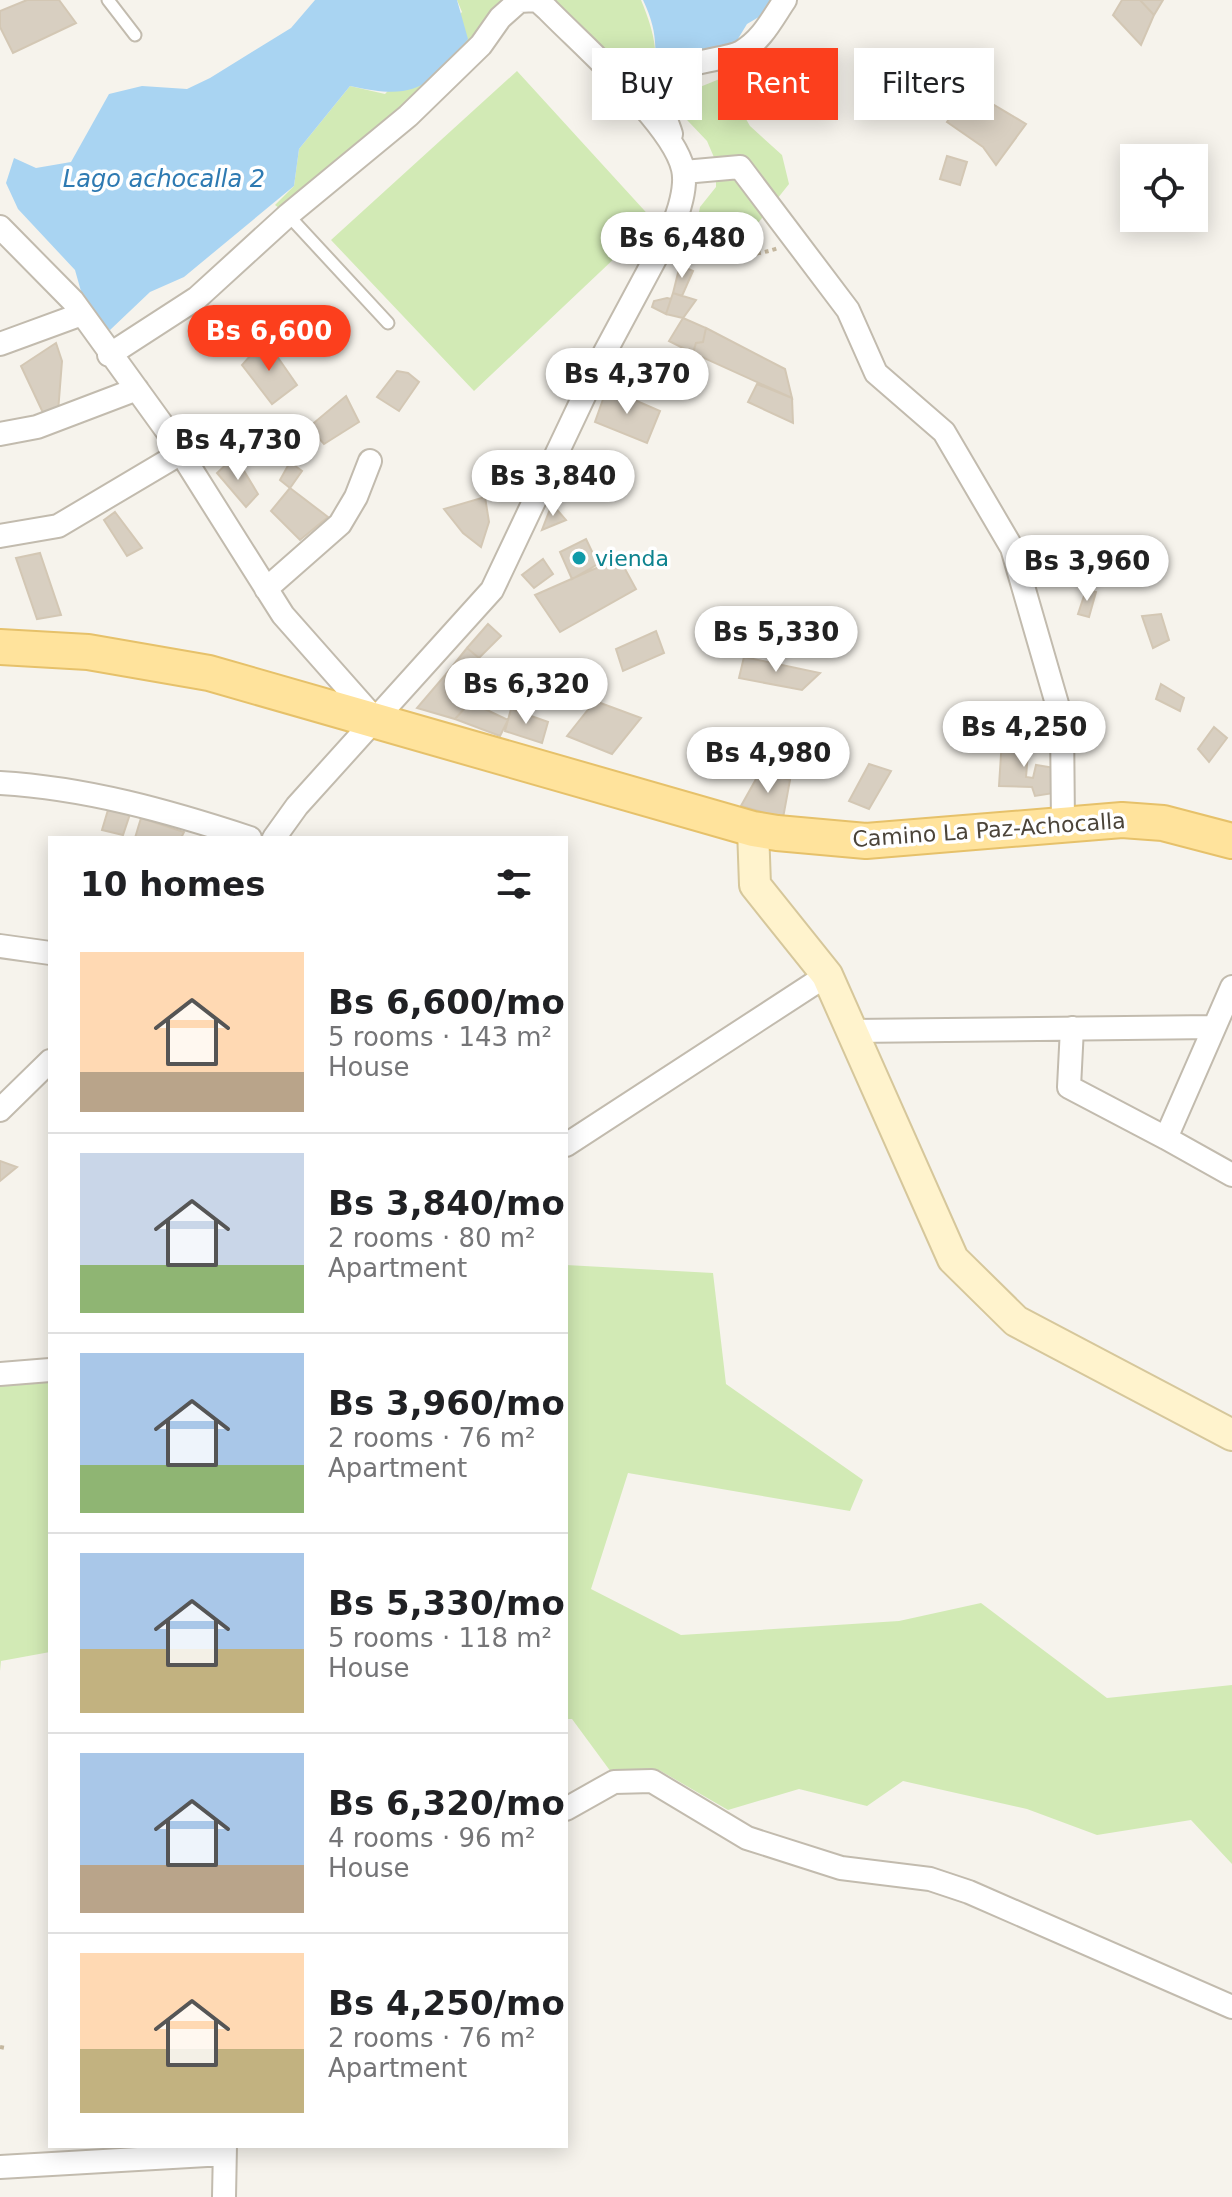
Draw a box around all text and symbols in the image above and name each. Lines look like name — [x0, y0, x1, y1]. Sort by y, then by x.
chip: Buy — [592, 48, 702, 120]
chip: Rent — [718, 48, 838, 120]
chip: Filters — [854, 48, 994, 120]
map controls — [1120, 144, 1208, 232]
button: locate — [1120, 144, 1208, 232]
water label: Lago achocalla 2 — [63, 165, 265, 193]
pin: Bs 6,480 — [599, 212, 765, 280]
text: Bs 6,480 — [619, 223, 745, 253]
pin: Bs 6,600 — [186, 305, 352, 373]
text: Bs 6,600 — [206, 316, 332, 346]
pin: Bs 4,370 — [544, 348, 710, 416]
text: Bs 4,370 — [564, 359, 690, 389]
pin: Bs 4,730 — [155, 414, 321, 482]
text: Bs 4,730 — [175, 425, 301, 455]
pin: Bs 3,840 — [470, 450, 636, 518]
text: Bs 3,840 — [490, 461, 616, 491]
pin: Bs 3,960 — [1004, 535, 1170, 603]
place label: vienda — [595, 546, 669, 571]
text: Bs 3,960 — [1024, 546, 1150, 576]
marker: vienda — [570, 549, 588, 567]
pin: Bs 5,330 — [693, 606, 859, 674]
text: Bs 5,330 — [713, 617, 839, 647]
pin: Bs 6,320 — [443, 658, 609, 726]
text: Bs 6,320 — [463, 669, 589, 699]
pin: Bs 4,250 — [941, 701, 1107, 769]
text: Bs 4,250 — [961, 712, 1087, 742]
pin: Bs 4,980 — [685, 727, 851, 795]
text: Bs 4,980 — [705, 738, 831, 768]
street label: Camino La Paz-Achocalla — [852, 808, 1126, 852]
icon: filters — [492, 862, 536, 906]
text: 10 homes — [80, 864, 265, 904]
text: Bs 6,600/mo — [328, 982, 565, 1022]
icon: home — [144, 984, 240, 1080]
text: 5 rooms · 143 m² — [328, 1022, 552, 1052]
text: House — [328, 1052, 409, 1082]
text: Bs 3,840/mo — [328, 1183, 565, 1223]
icon: home — [144, 1185, 240, 1281]
text: 2 rooms · 80 m² — [328, 1223, 536, 1253]
text: Apartment — [328, 1253, 467, 1283]
text: Bs 3,960/mo — [328, 1383, 565, 1423]
icon: home — [144, 1385, 240, 1481]
text: 2 rooms · 76 m² — [328, 1423, 536, 1453]
text: Apartment — [328, 1453, 467, 1483]
text: Bs 5,330/mo — [328, 1583, 565, 1623]
icon: home — [144, 1585, 240, 1681]
text: 5 rooms · 118 m² — [328, 1623, 552, 1653]
text: House — [328, 1653, 409, 1683]
text: Bs 6,320/mo — [328, 1783, 565, 1823]
icon: home — [144, 1785, 240, 1881]
text: 4 rooms · 96 m² — [328, 1823, 536, 1853]
text: House — [328, 1853, 409, 1883]
text: Bs 4,250/mo — [328, 1983, 565, 2023]
icon: home — [144, 1985, 240, 2081]
text: 2 rooms · 76 m² — [328, 2023, 536, 2053]
text: Apartment — [328, 2053, 467, 2083]

